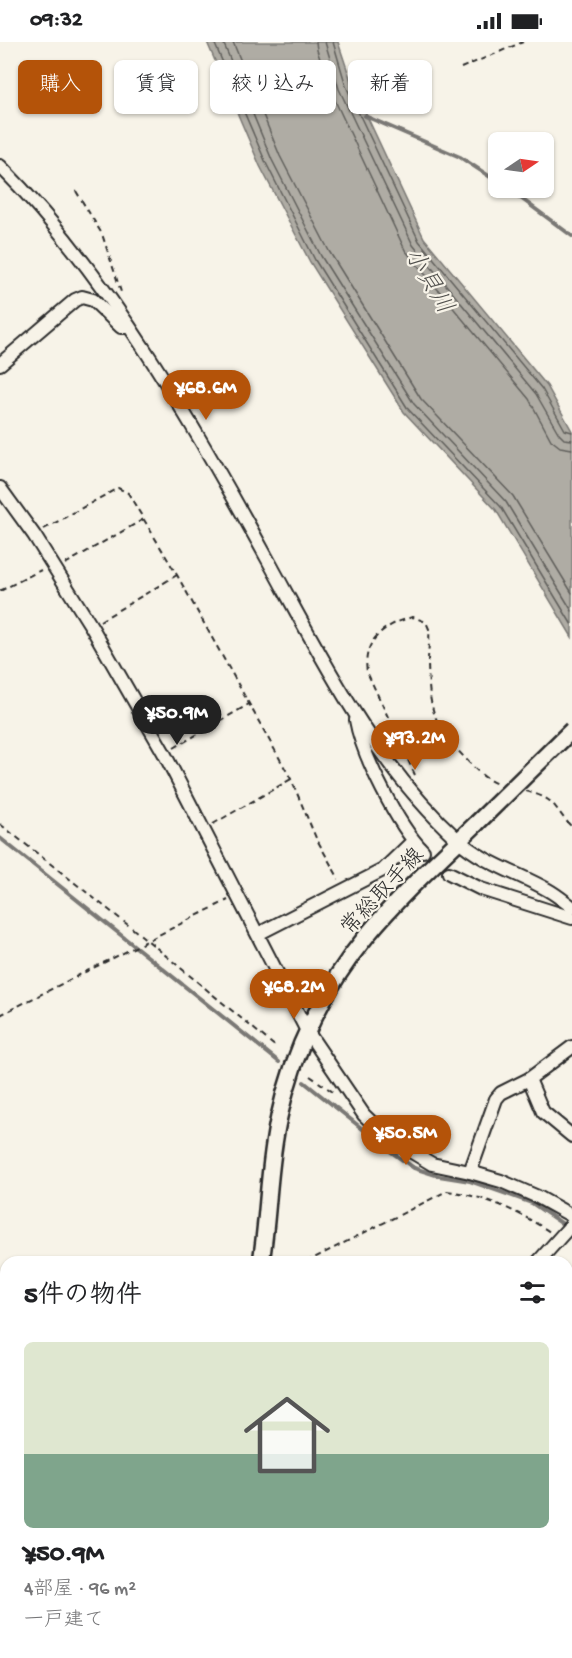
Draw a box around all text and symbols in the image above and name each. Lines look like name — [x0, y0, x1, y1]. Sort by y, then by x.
text: 09:32 — [30, 8, 83, 34]
chip: 購入 — [18, 60, 102, 114]
chip: 賃貸 — [114, 60, 198, 114]
chip: 絞り込み — [210, 60, 336, 114]
chip: 新着 — [348, 60, 432, 114]
north arrow — [488, 132, 554, 198]
map controls — [488, 132, 554, 198]
water label: 小貝川 — [396, 243, 458, 320]
pin: ¥68.6M — [157, 370, 255, 421]
text: ¥68.6M — [176, 378, 236, 401]
pin: ¥50.9M — [128, 695, 226, 746]
text: ¥50.9M — [146, 703, 208, 726]
pin: ¥93.2M — [366, 720, 464, 771]
text: ¥93.2M — [385, 728, 445, 751]
street label: 常総取手線 — [336, 843, 431, 942]
pin: ¥68.2M — [245, 969, 343, 1020]
text: ¥68.2M — [264, 977, 324, 1000]
pin: ¥50.5M — [357, 1115, 455, 1166]
text: ¥50.5M — [375, 1123, 437, 1146]
icon: filters — [516, 1276, 549, 1309]
text: 5件の物件 — [24, 1282, 142, 1313]
icon: home — [233, 1381, 341, 1489]
text: ¥50.9M — [24, 1540, 104, 1571]
text: 4部屋 · 96 m² — [24, 1579, 136, 1602]
text: 一戸建て — [24, 1610, 104, 1633]

